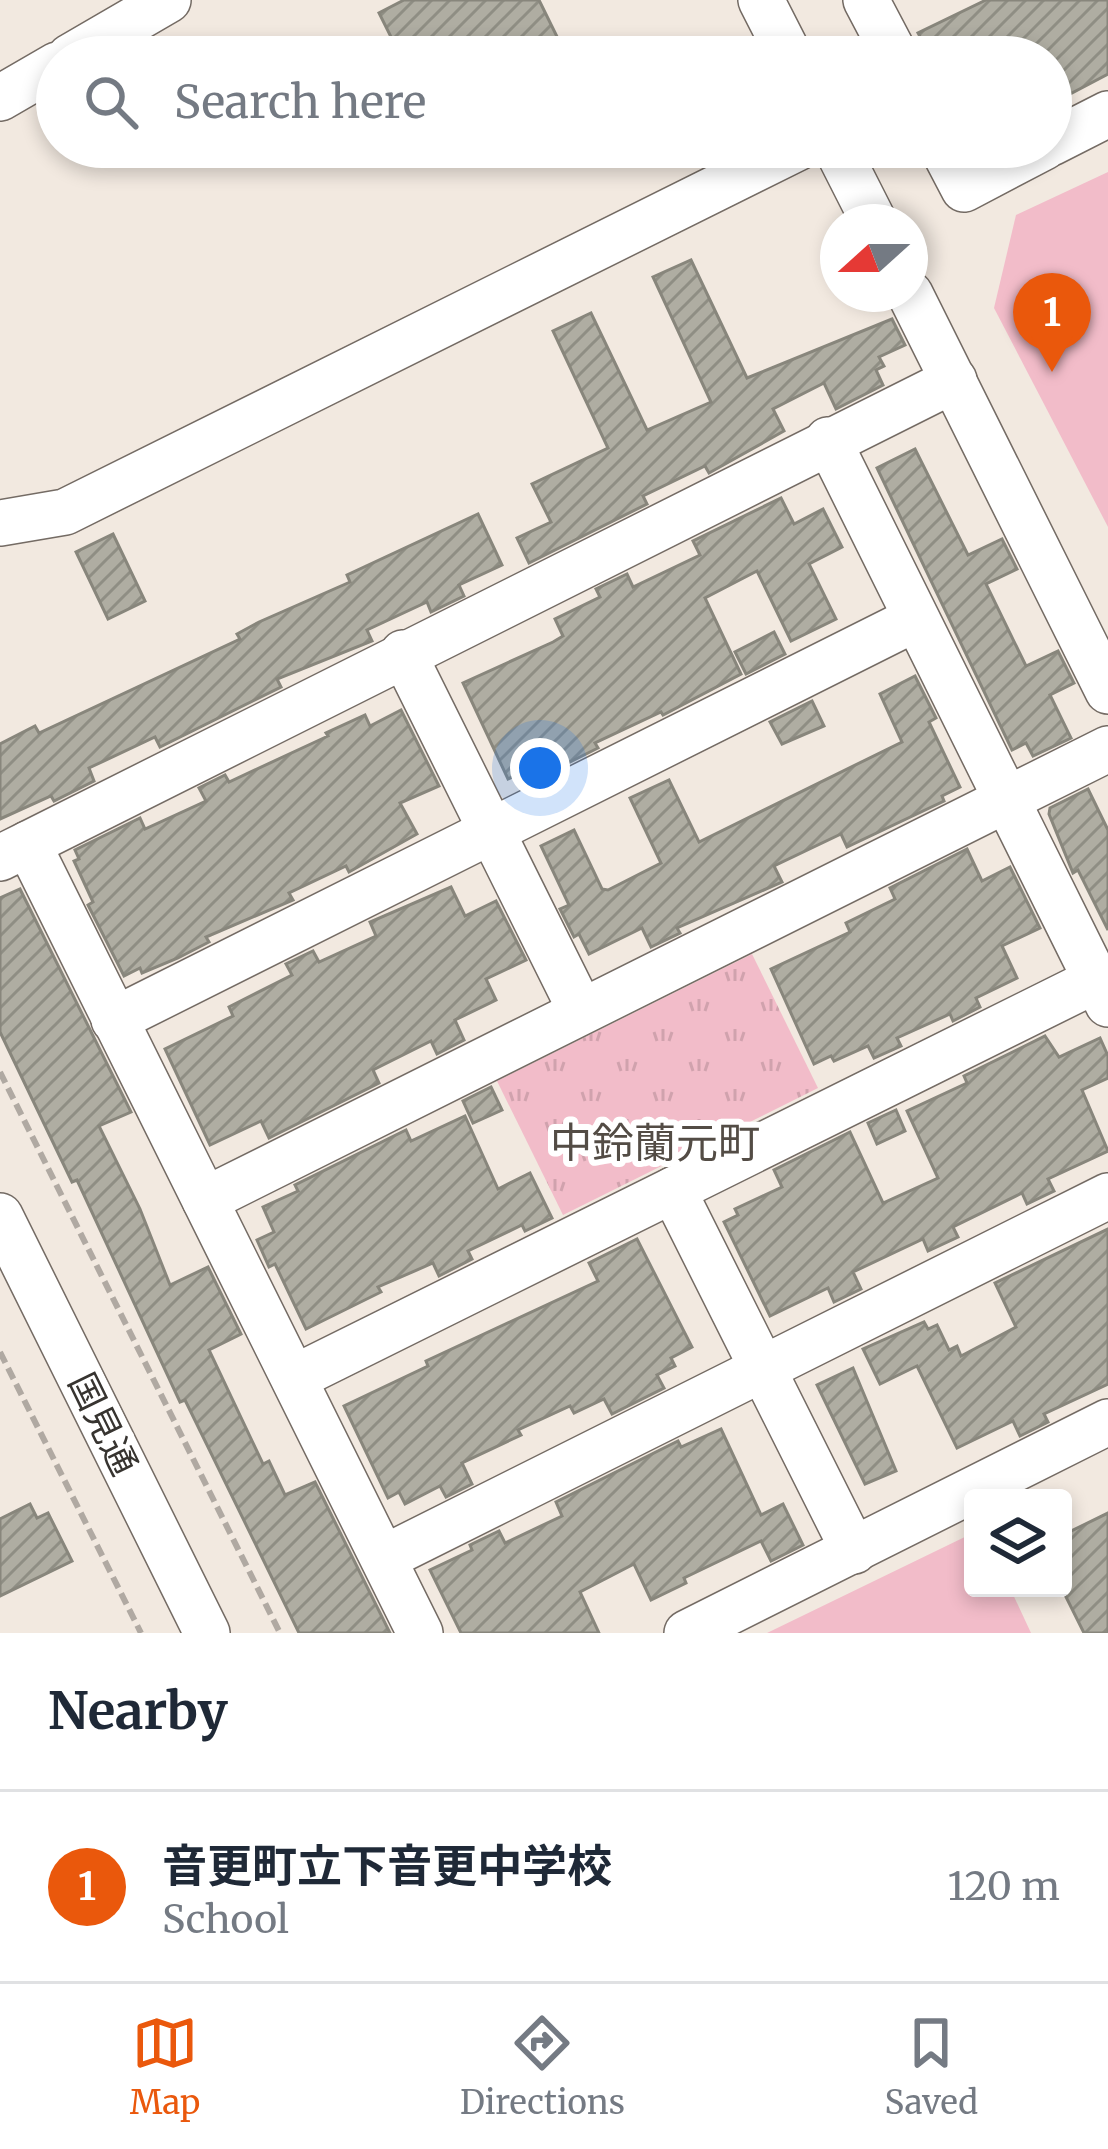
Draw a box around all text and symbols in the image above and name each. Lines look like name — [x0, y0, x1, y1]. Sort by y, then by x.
search box — [36, 36, 1072, 168]
icon: search — [78, 69, 144, 135]
text: Search here — [174, 74, 426, 130]
north arrow — [820, 204, 928, 312]
pin: 1 — [1013, 273, 1091, 372]
your location — [510, 738, 570, 798]
district label: 中鈴蘭元町 — [550, 1117, 760, 1169]
street label: 国見通 — [59, 1366, 147, 1482]
map controls — [964, 1489, 1072, 1597]
button: layers — [964, 1489, 1072, 1597]
text: Nearby — [48, 1679, 228, 1743]
text: 音更町立下音更中学校 — [162, 1838, 612, 1894]
text: 1 — [78, 1862, 96, 1911]
text: 120 m — [947, 1862, 1060, 1911]
text: School — [162, 1895, 289, 1944]
tab: Map — [130, 2010, 200, 2123]
tab: Directions — [460, 2010, 625, 2123]
tab: Saved — [885, 2010, 978, 2123]

